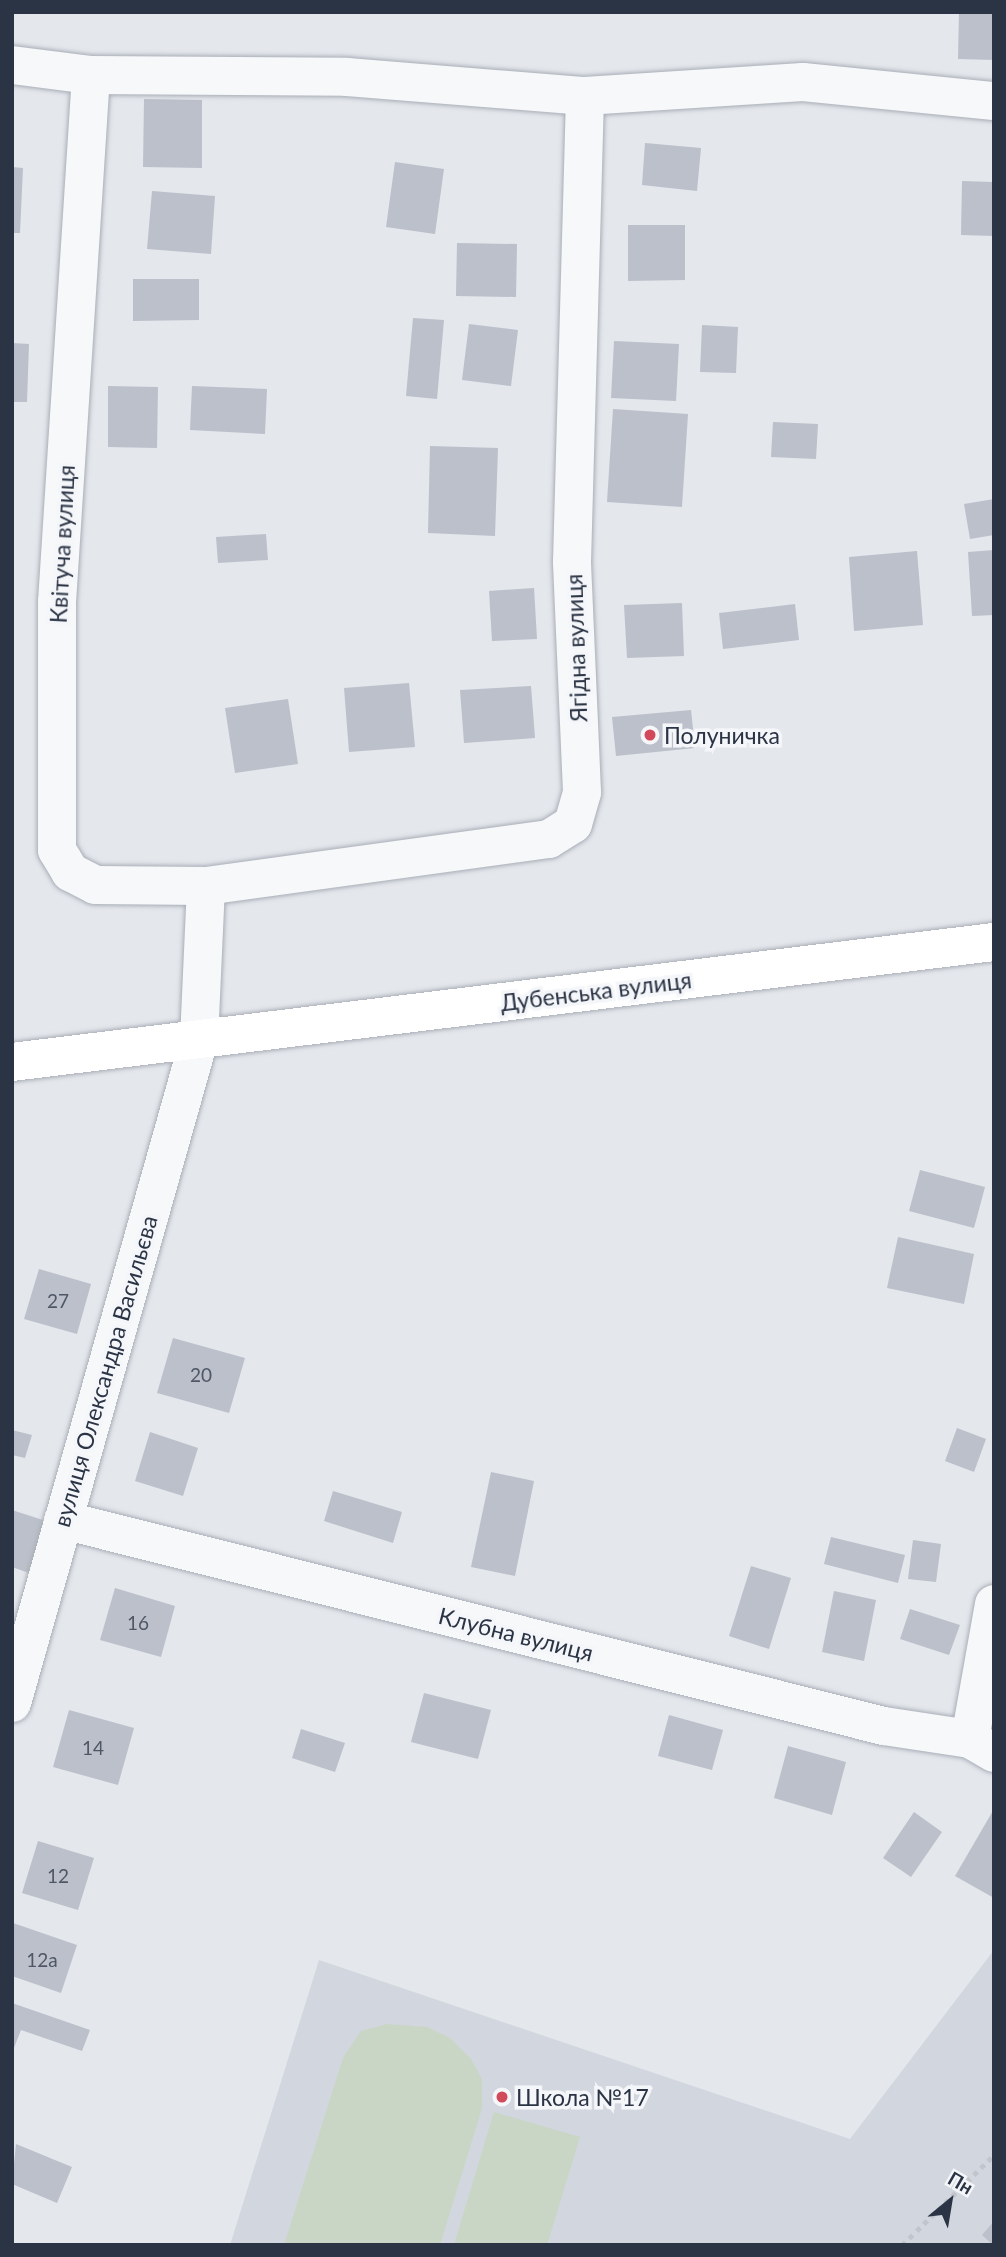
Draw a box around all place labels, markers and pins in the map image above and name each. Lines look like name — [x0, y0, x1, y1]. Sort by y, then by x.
place label: Полуничка — [664, 721, 780, 749]
marker: Полуничка — [642, 727, 658, 743]
place label: Школа №17 — [516, 2083, 649, 2111]
marker: Школа №17 — [494, 2089, 510, 2105]

